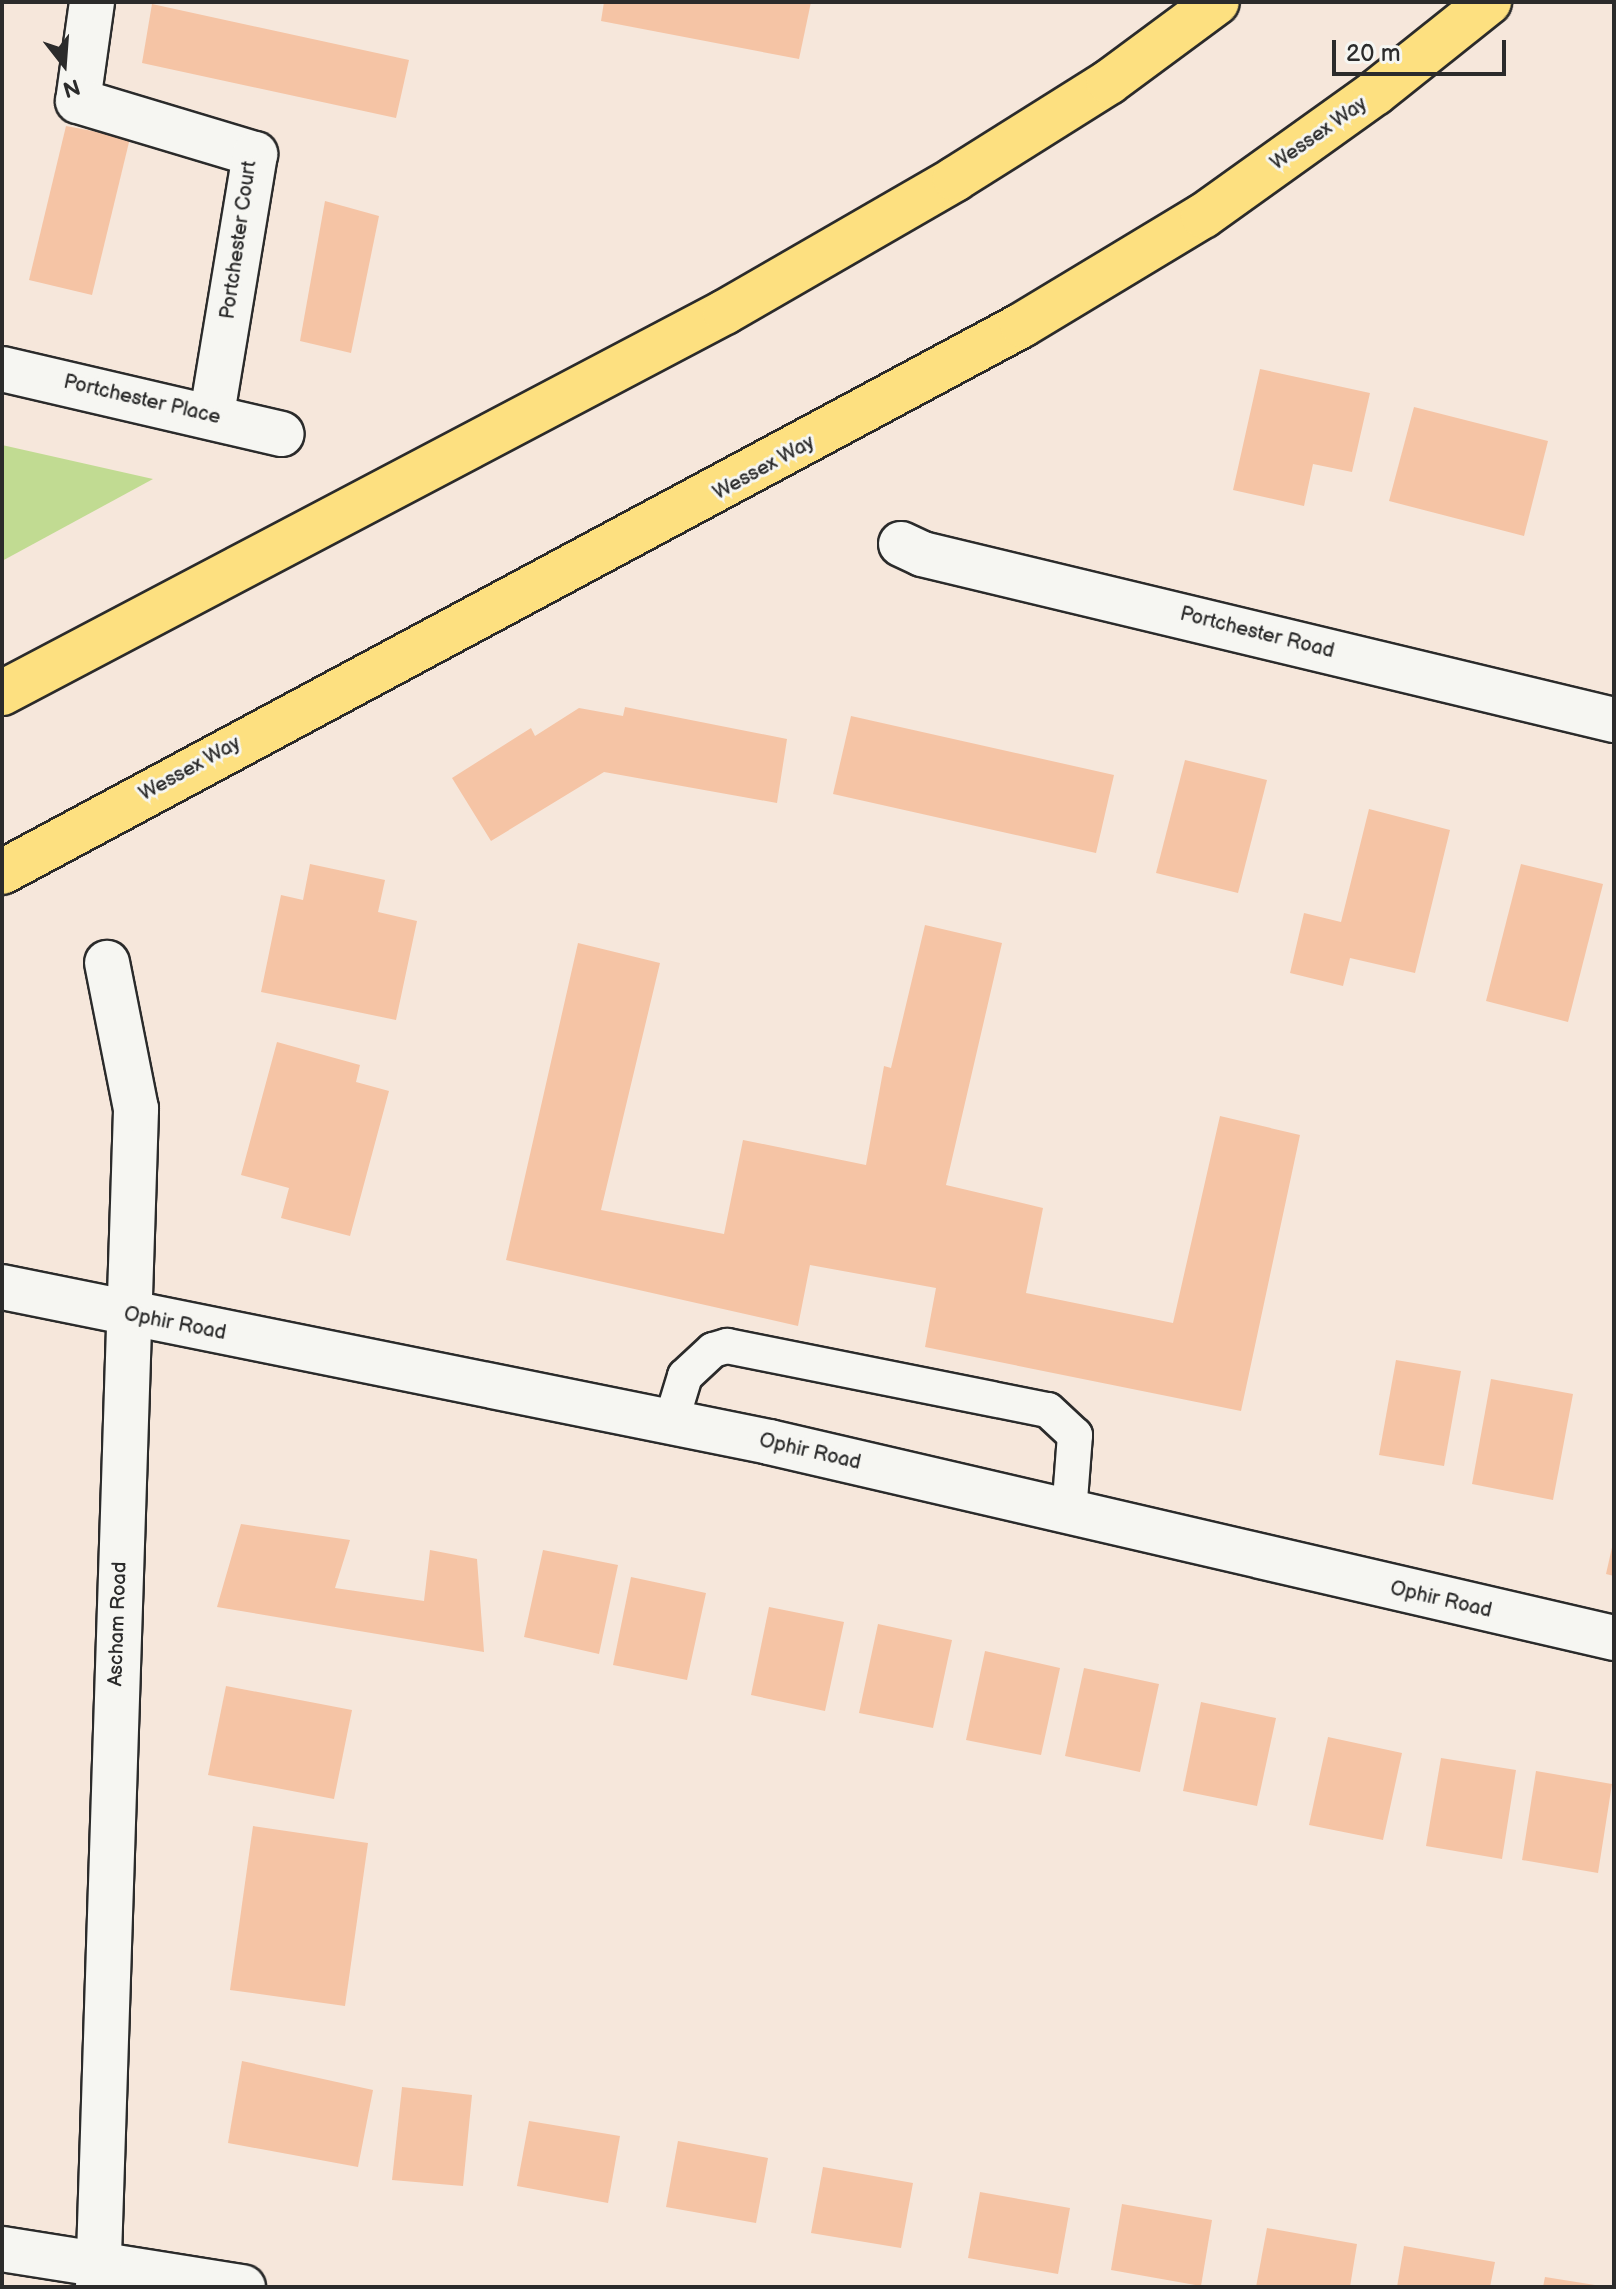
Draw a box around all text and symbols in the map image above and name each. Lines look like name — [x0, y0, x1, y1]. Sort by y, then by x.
north arrow — [24, 24, 104, 104]
scale bar — [1336, 24, 1510, 74]
text: 20 m — [1346, 39, 1401, 68]
text: N — [59, 72, 83, 103]
street label: Wessex Way — [1266, 92, 1372, 176]
street label: Portchester Court — [216, 159, 262, 321]
street label: Portchester Place — [61, 370, 223, 430]
street label: Wessex Way — [709, 430, 819, 506]
street label: Portchester Road — [1177, 602, 1337, 664]
street label: Wessex Way — [135, 731, 245, 807]
street label: Ophir Road — [122, 1302, 228, 1346]
street label: Ophir Road — [757, 1429, 863, 1475]
street label: Ascham Road — [104, 1561, 132, 1687]
street label: Ophir Road — [1388, 1577, 1494, 1623]

